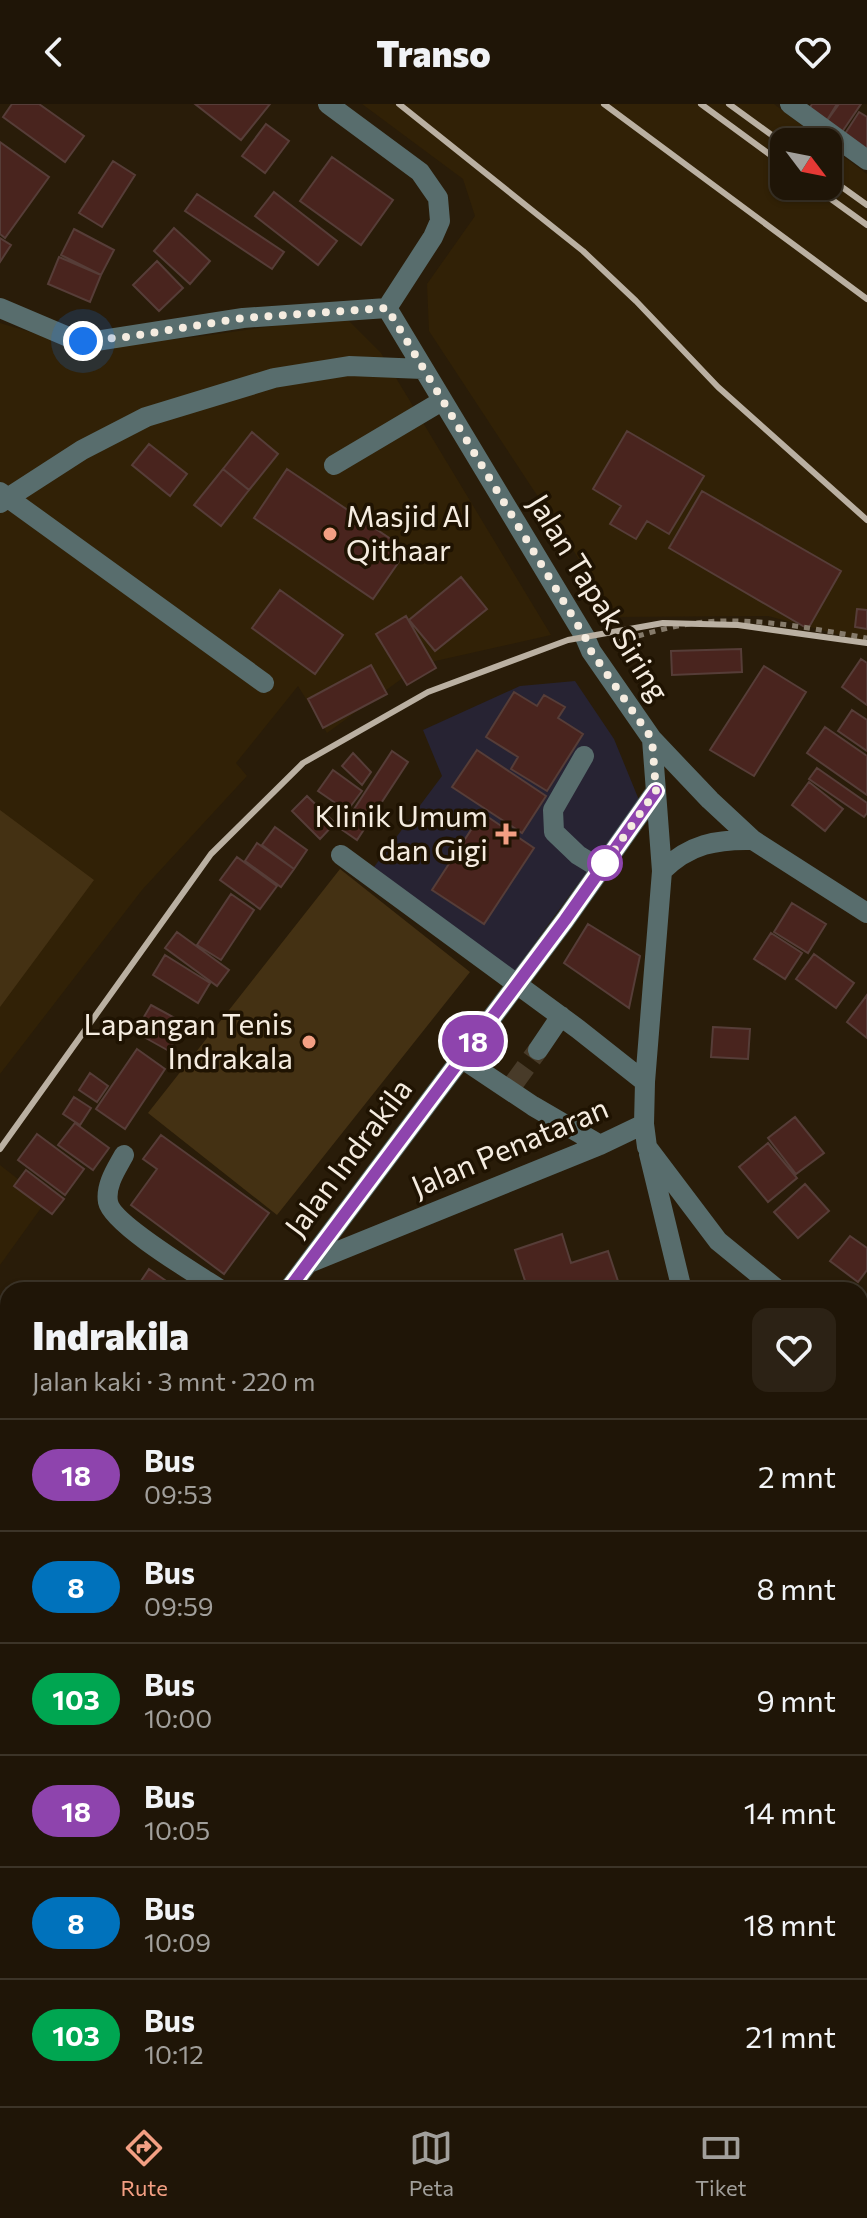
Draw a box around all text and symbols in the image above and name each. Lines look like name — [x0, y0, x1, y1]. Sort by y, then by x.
icon: back — [32, 30, 76, 74]
text: Transo — [376, 30, 491, 74]
icon: heart — [791, 30, 835, 74]
north arrow — [770, 128, 842, 200]
map controls — [770, 128, 842, 200]
your location — [63, 321, 103, 361]
street label: Jalan Tapak Siring — [522, 486, 679, 707]
place label: Masjid Al Qithaar — [346, 496, 471, 567]
marker: Masjid Al Qithaar — [321, 525, 339, 543]
place label: Klinik Umum dan Gigi — [315, 796, 488, 867]
marker: Klinik Umum dan Gigi — [495, 823, 517, 845]
unlabelled marker — [588, 846, 622, 880]
place label: Lapangan Tenis Indrakala — [84, 1004, 293, 1075]
line badge: 18 — [437, 1015, 509, 1067]
text: 18 — [458, 1024, 488, 1058]
marker: Lapangan Tenis Indrakala — [300, 1033, 318, 1051]
street label: Jalan Indrakila — [276, 1070, 418, 1243]
street label: Jalan Penataran — [405, 1088, 613, 1204]
button: heart — [752, 1308, 836, 1392]
text: Indrakila — [32, 1311, 189, 1358]
text: Jalan kaki · 3 mnt · 220 m — [32, 1365, 315, 1396]
text: Bus — [144, 1441, 195, 1478]
text: 2 mnt — [758, 1457, 836, 1494]
text: 18 — [61, 1458, 91, 1492]
text: 09:53 — [144, 1478, 213, 1509]
text: Bus — [144, 1553, 195, 1590]
text: 8 mnt — [756, 1569, 836, 1606]
text: 8 — [67, 1570, 85, 1604]
text: 09:59 — [144, 1590, 214, 1621]
text: Bus — [144, 1665, 195, 1702]
text: 9 mnt — [756, 1681, 836, 1718]
text: 103 — [52, 1682, 100, 1716]
text: 10:00 — [144, 1702, 212, 1733]
text: Bus — [144, 1777, 195, 1814]
text: 14 mnt — [744, 1793, 836, 1830]
text: 18 — [61, 1794, 91, 1828]
text: 10:05 — [144, 1814, 210, 1845]
text: Bus — [144, 1889, 195, 1926]
text: 18 mnt — [744, 1905, 836, 1942]
text: 8 — [67, 1906, 85, 1940]
text: 10:09 — [144, 1926, 211, 1957]
text: Bus — [144, 2001, 195, 2038]
text: 21 mnt — [745, 2017, 836, 2054]
text: 103 — [52, 2018, 100, 2052]
text: 10:12 — [144, 2038, 204, 2069]
tab: Rute — [120, 2126, 168, 2201]
tab: Peta — [409, 2126, 454, 2201]
tab: Tiket — [695, 2126, 747, 2201]

